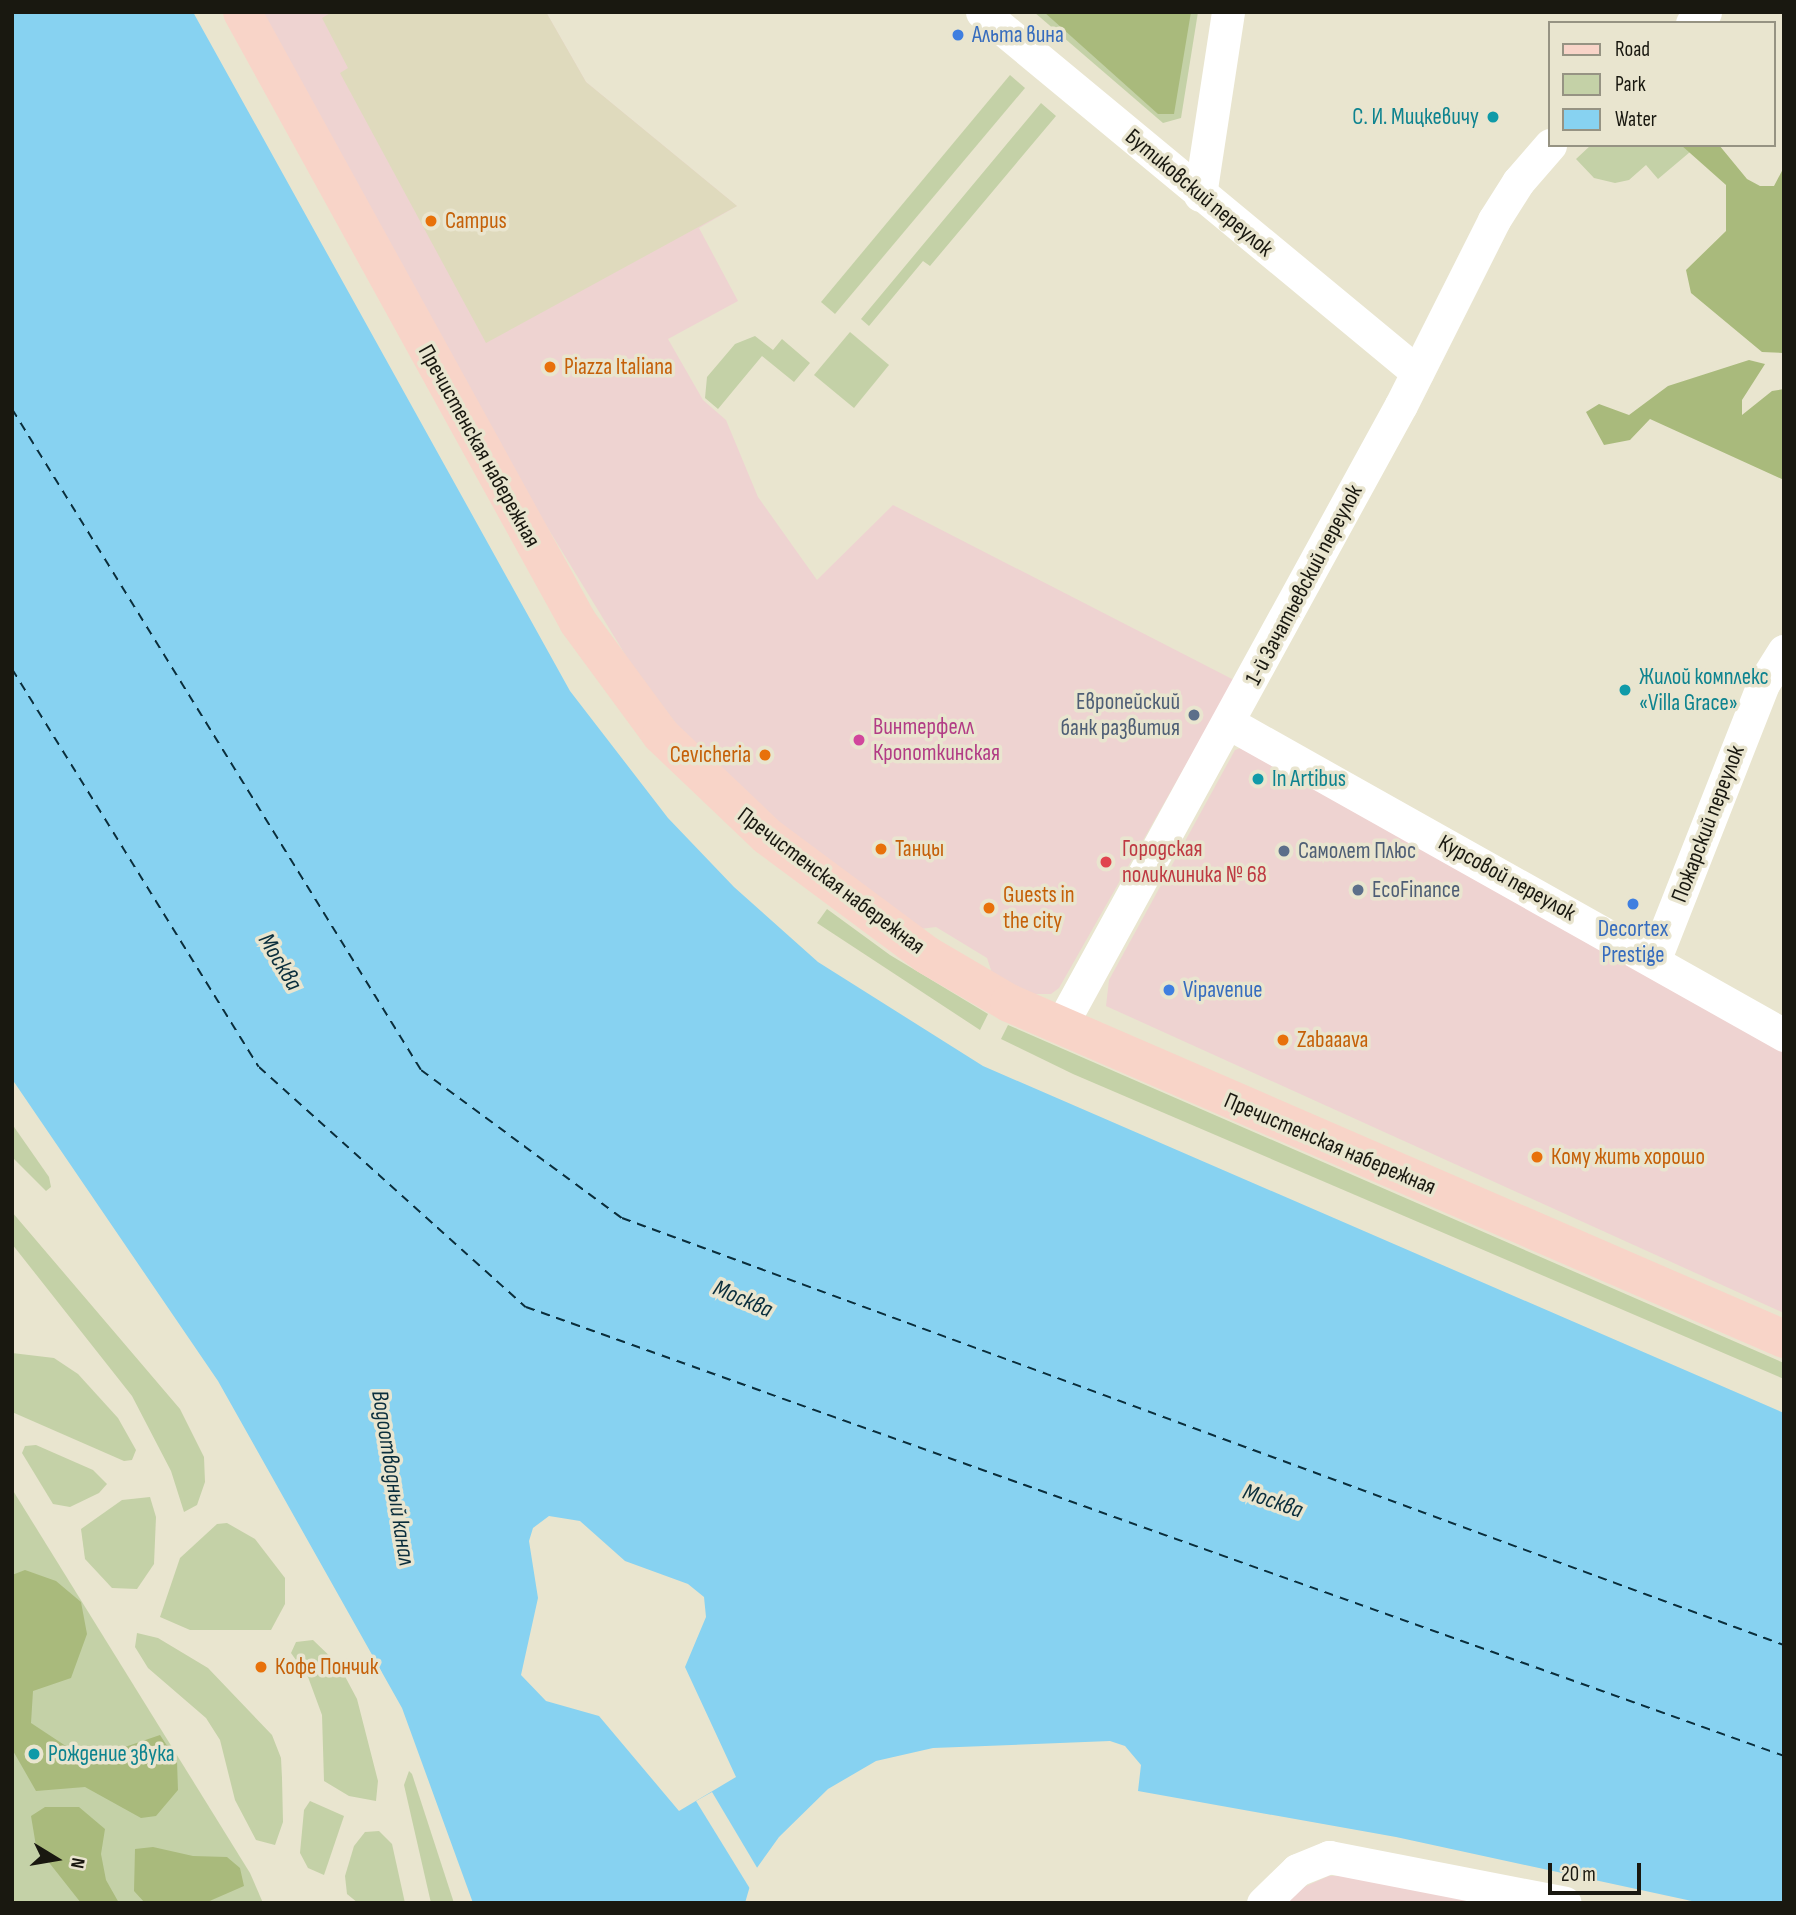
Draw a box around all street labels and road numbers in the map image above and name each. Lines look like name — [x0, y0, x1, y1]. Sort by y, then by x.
street label: Бутиковский переулок — [1120, 123, 1278, 263]
street label: Пречистенская набережная — [412, 340, 546, 552]
street label: 1-й Зачатьевский переулок — [1239, 480, 1369, 690]
street label: Пожарский переулок — [1665, 742, 1751, 906]
street label: Пречистенская набережная — [732, 802, 930, 960]
street label: Курсовой переулок — [1434, 829, 1580, 927]
street label: Пречистенская набережная — [1220, 1087, 1440, 1201]

